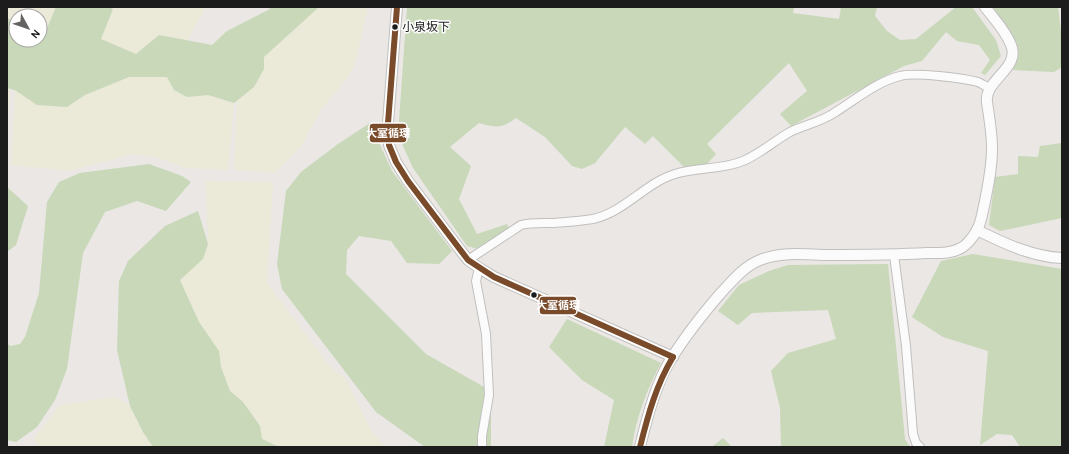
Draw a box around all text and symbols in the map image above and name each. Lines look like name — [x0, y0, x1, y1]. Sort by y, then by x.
north arrow — [8, 8, 48, 48]
place label: 小泉坂下 — [402, 20, 450, 34]
marker: 小泉坂下 — [390, 22, 400, 32]
text: N — [28, 27, 43, 41]
line badge: 大室循環 — [369, 123, 407, 143]
text: 大室循環 — [366, 127, 410, 140]
unlabelled marker — [529, 290, 539, 300]
line badge: 大室循環 — [539, 296, 577, 315]
text: 大室循環 — [536, 299, 580, 312]

